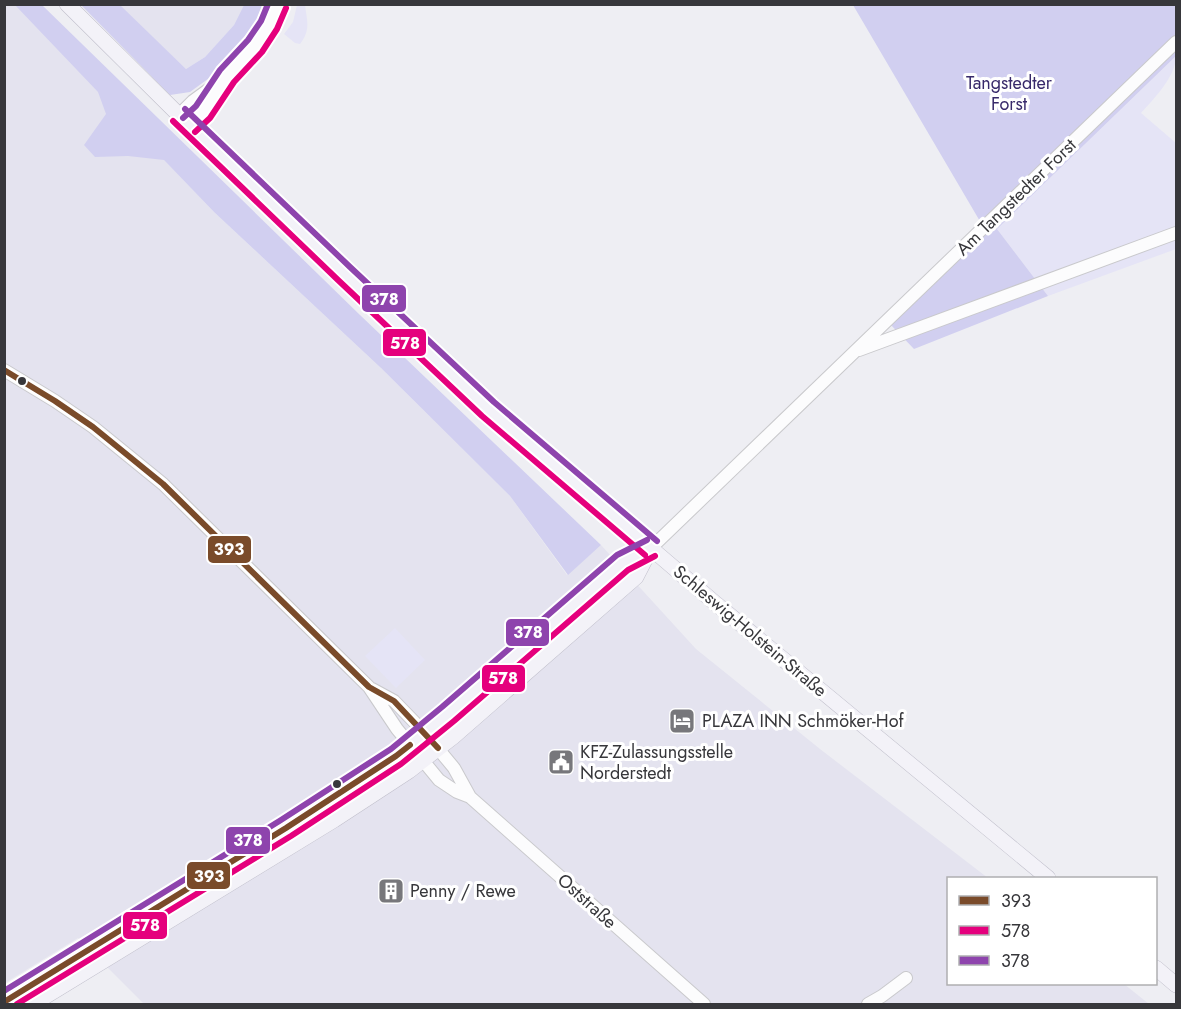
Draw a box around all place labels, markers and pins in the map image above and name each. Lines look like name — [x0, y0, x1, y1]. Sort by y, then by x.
unlabelled marker — [16, 375, 28, 387]
hotel icon: PLAZA INN Schmöker-Hof — [667, 706, 697, 736]
place label: PLAZA INN Schmöker-Hof — [702, 708, 905, 734]
place label: KFZ-Zulassungsstelle Norderstedt — [580, 739, 733, 786]
public building icon: KFZ-Zulassungsstelle Norderstedt — [546, 747, 576, 777]
unlabelled marker — [331, 778, 343, 790]
building icon: Penny / Rewe — [376, 876, 406, 906]
place label: Penny / Rewe — [410, 878, 516, 904]

